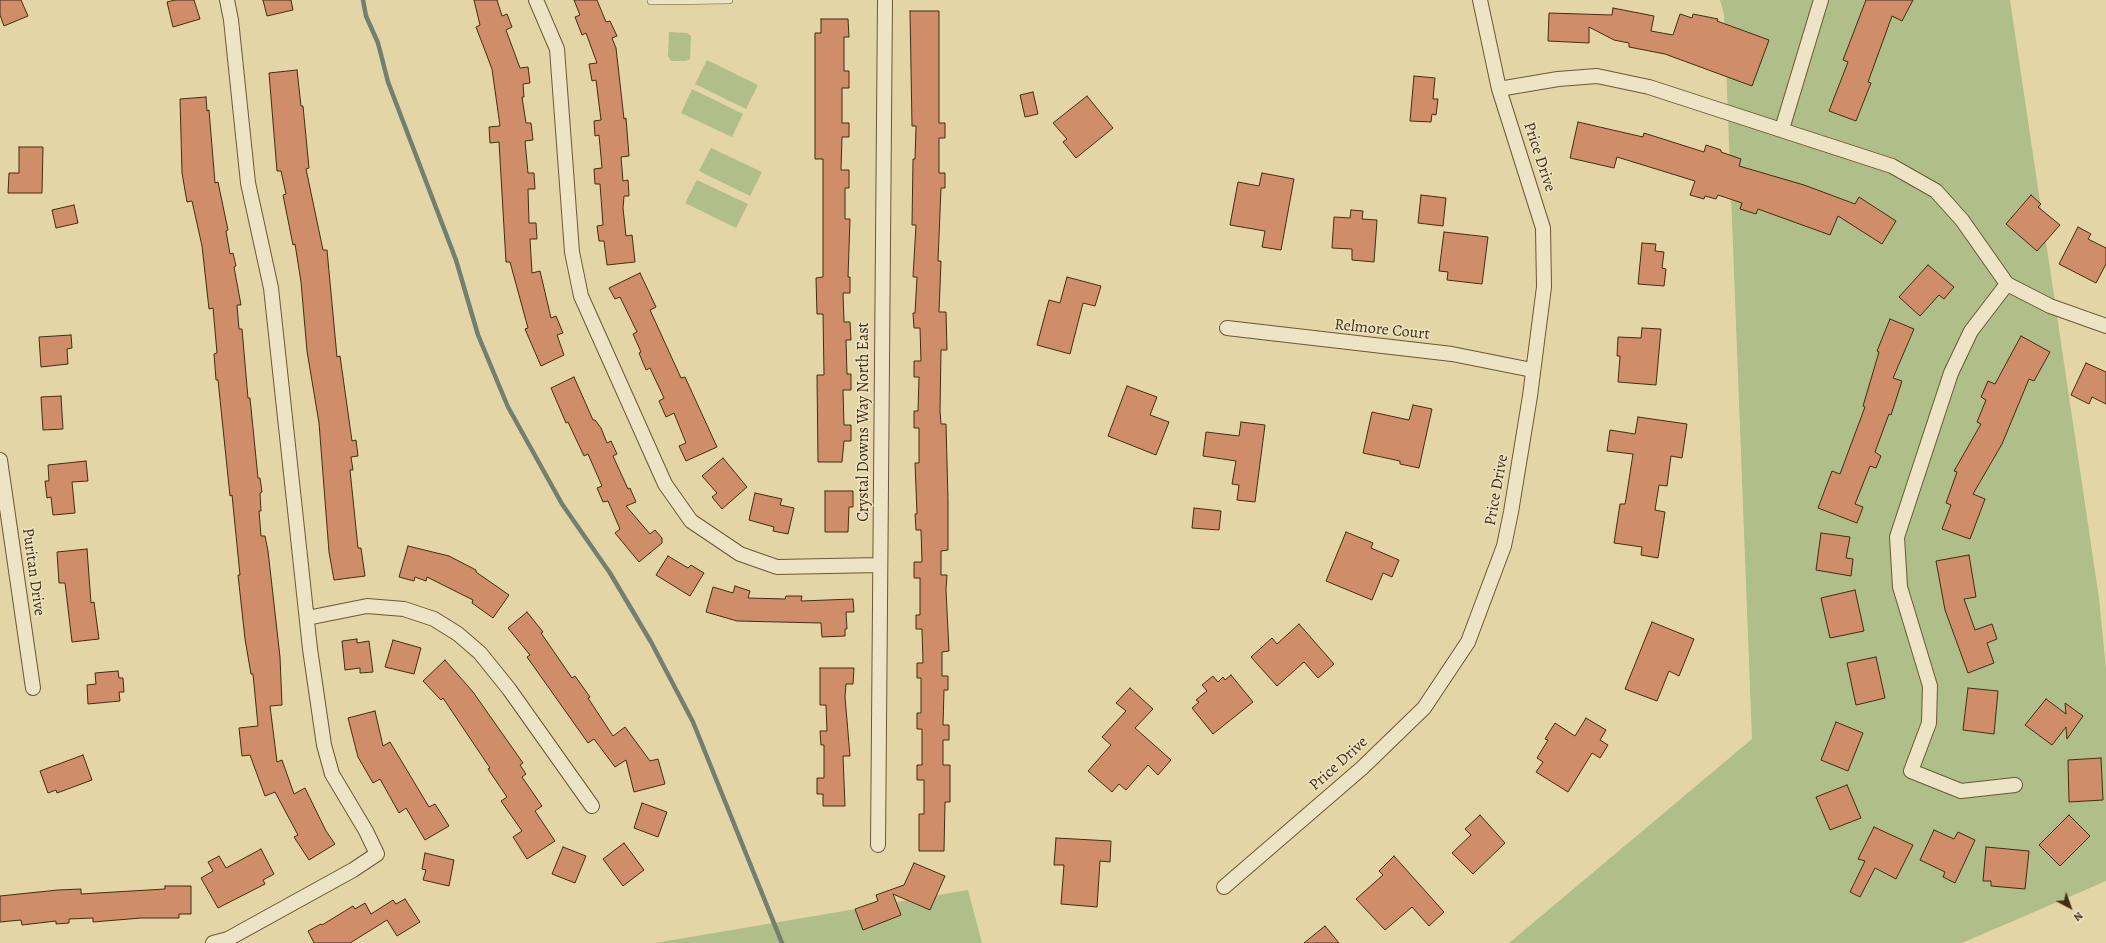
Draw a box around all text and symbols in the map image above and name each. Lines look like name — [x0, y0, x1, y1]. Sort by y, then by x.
street label: Price Drive — [1519, 120, 1559, 194]
street label: Relmore Court — [1333, 315, 1431, 345]
street label: Crystal Downs Way North East — [854, 322, 874, 522]
street label: Price Drive — [1481, 453, 1513, 527]
street label: Puritan Drive — [17, 527, 49, 617]
street label: Price Drive — [1306, 733, 1372, 795]
north arrow — [2050, 887, 2090, 927]
text: N — [2070, 908, 2086, 925]

